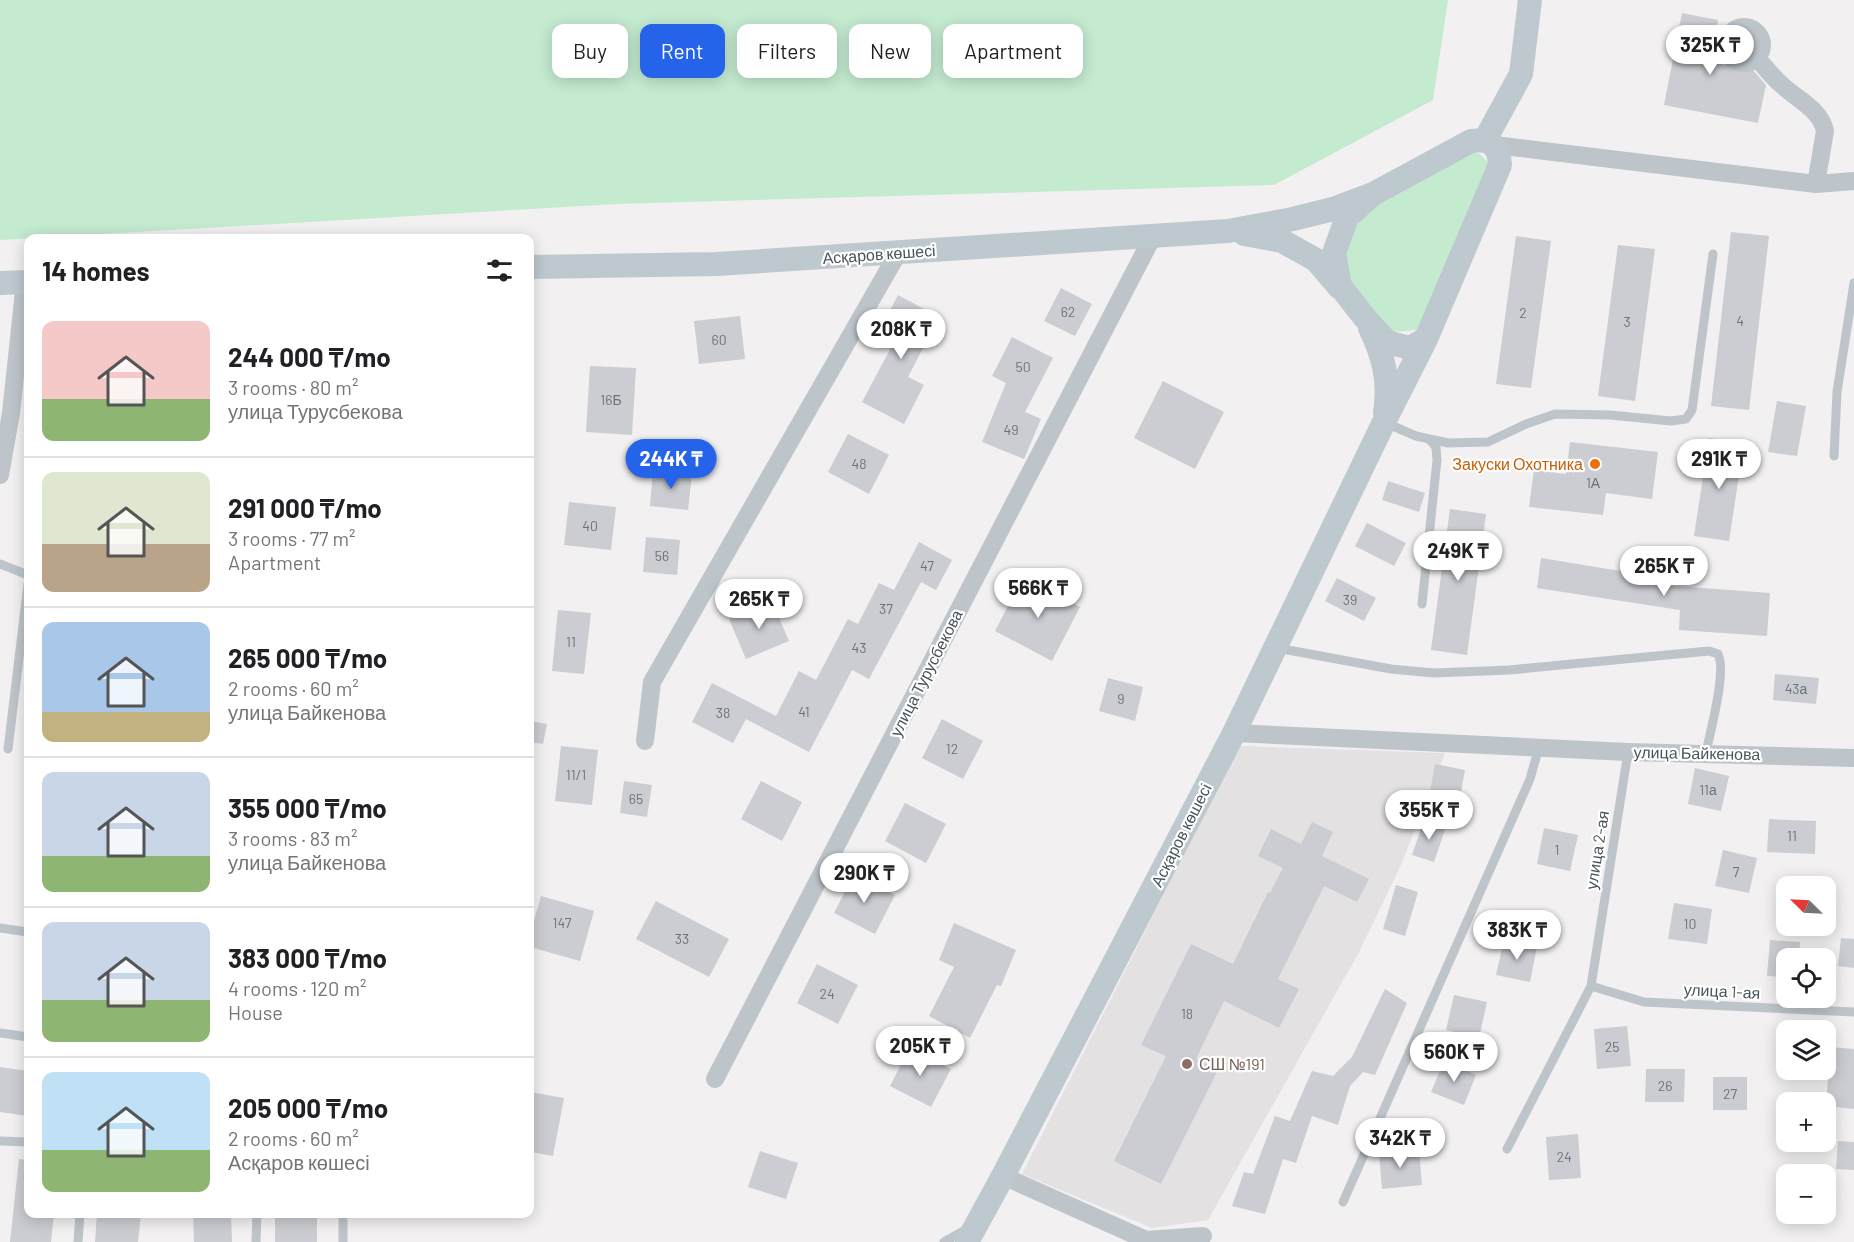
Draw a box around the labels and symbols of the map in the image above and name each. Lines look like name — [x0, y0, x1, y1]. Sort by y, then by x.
pin: 325K ₸ — [1661, 25, 1759, 76]
street label: Асқаров көшесі — [822, 240, 936, 267]
house number: 62 — [1061, 303, 1075, 320]
house number: 2 — [1519, 304, 1527, 321]
pin: 208K ₸ — [852, 309, 950, 360]
house number: 4 — [1736, 312, 1744, 329]
house number: 3 — [1623, 313, 1631, 330]
house number: 60 — [711, 331, 727, 348]
house number: 50 — [1015, 358, 1031, 375]
house number: 16Б — [600, 391, 622, 408]
house number: 49 — [1003, 421, 1019, 438]
pin: 244K ₸ — [622, 439, 720, 490]
pin: 291K ₸ — [1670, 439, 1768, 490]
place label: Закуски Охотника — [1452, 454, 1583, 473]
house number: 48 — [851, 455, 867, 472]
marker: Закуски Охотника — [1588, 457, 1602, 471]
house number: 1А — [1586, 474, 1601, 491]
house number: 40 — [582, 517, 598, 534]
pin: 249K ₸ — [1409, 531, 1507, 582]
pin: 265K ₸ — [1615, 546, 1713, 597]
house number: 56 — [655, 547, 669, 564]
house number: 47 — [920, 557, 934, 574]
pin: 566K ₸ — [989, 568, 1087, 619]
pin: 265K ₸ — [710, 579, 808, 630]
house number: 39 — [1343, 591, 1357, 608]
house number: 37 — [879, 600, 893, 617]
street label: улица Турусбекова — [885, 606, 966, 739]
house number: 11 — [566, 633, 576, 650]
house number: 43 — [852, 639, 866, 656]
house number: 43а — [1785, 680, 1808, 697]
house number: 9 — [1117, 690, 1125, 707]
house number: 41 — [798, 703, 810, 720]
house number: 38 — [716, 704, 730, 721]
house number: 12 — [946, 740, 958, 757]
street label: улица Байкенова — [1634, 742, 1761, 763]
house number: 11/1 — [566, 766, 586, 783]
street label: Асқаров көшесі — [1146, 780, 1215, 890]
house number: 11а — [1699, 781, 1717, 798]
house number: 65 — [629, 790, 643, 807]
pin: 355K ₸ — [1380, 790, 1478, 841]
street label: улица 2-ая — [1581, 809, 1612, 891]
house number: 11 — [1787, 827, 1797, 844]
house number: 1 — [1555, 841, 1559, 858]
pin: 290K ₸ — [815, 853, 913, 904]
house number: 7 — [1733, 863, 1740, 880]
north arrow — [1776, 876, 1836, 936]
pin: 383K ₸ — [1468, 910, 1566, 961]
house number: 147 — [553, 914, 572, 931]
house number: 10 — [1684, 915, 1696, 932]
house number: 33 — [675, 930, 689, 947]
street label: улица 1-ая — [1683, 979, 1761, 1002]
house number: 24 — [819, 985, 835, 1002]
house number: 18 — [1181, 1005, 1193, 1022]
pin: 205K ₸ — [871, 1026, 969, 1077]
pin: 560K ₸ — [1405, 1032, 1503, 1083]
house number: 25 — [1605, 1038, 1619, 1055]
place label: СШ №191 — [1199, 1054, 1265, 1073]
marker: СШ №191 — [1180, 1057, 1194, 1071]
house number: 26 — [1658, 1077, 1672, 1094]
house number: 27 — [1723, 1085, 1737, 1102]
pin: 342K ₸ — [1351, 1118, 1449, 1169]
house number: 24 — [1556, 1148, 1572, 1165]

